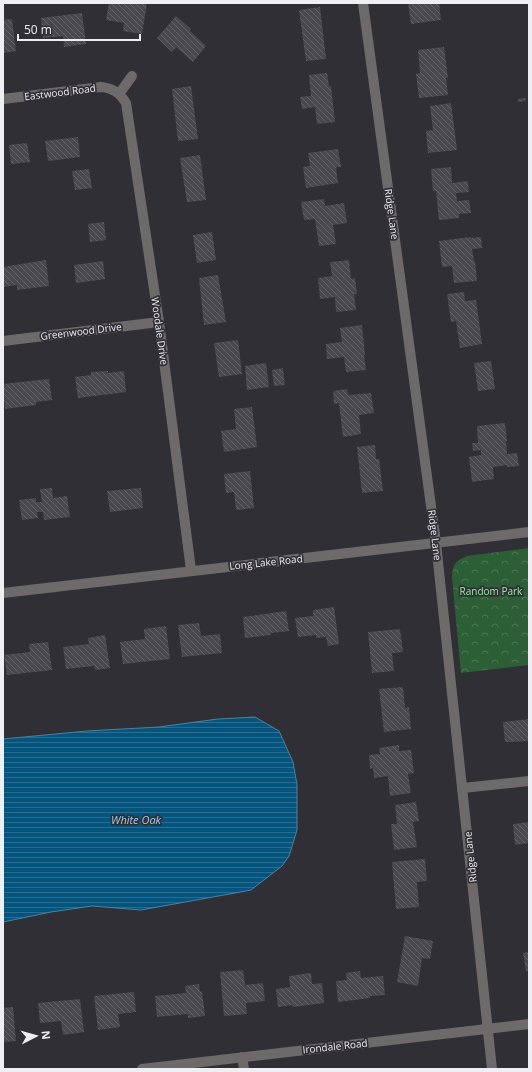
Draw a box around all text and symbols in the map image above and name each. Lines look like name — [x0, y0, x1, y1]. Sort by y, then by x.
scale bar — [18, 16, 140, 42]
text: 50 m — [24, 21, 52, 38]
street label: Eastwood Road — [24, 81, 96, 103]
street label: Ridge Lane — [382, 188, 403, 241]
street label: Woodale Drive — [148, 296, 172, 366]
street label: Greenwood Drive — [40, 319, 123, 343]
street label: Ridge Lane — [425, 509, 445, 562]
street label: Long Lake Road — [229, 551, 303, 573]
park label: Random Park — [460, 584, 523, 598]
water label: White Oak — [111, 812, 162, 827]
street label: Ridge Lane — [460, 831, 480, 883]
north arrow — [16, 1016, 56, 1056]
text: N — [39, 1030, 54, 1040]
street label: Irondale Road — [302, 1036, 368, 1056]

